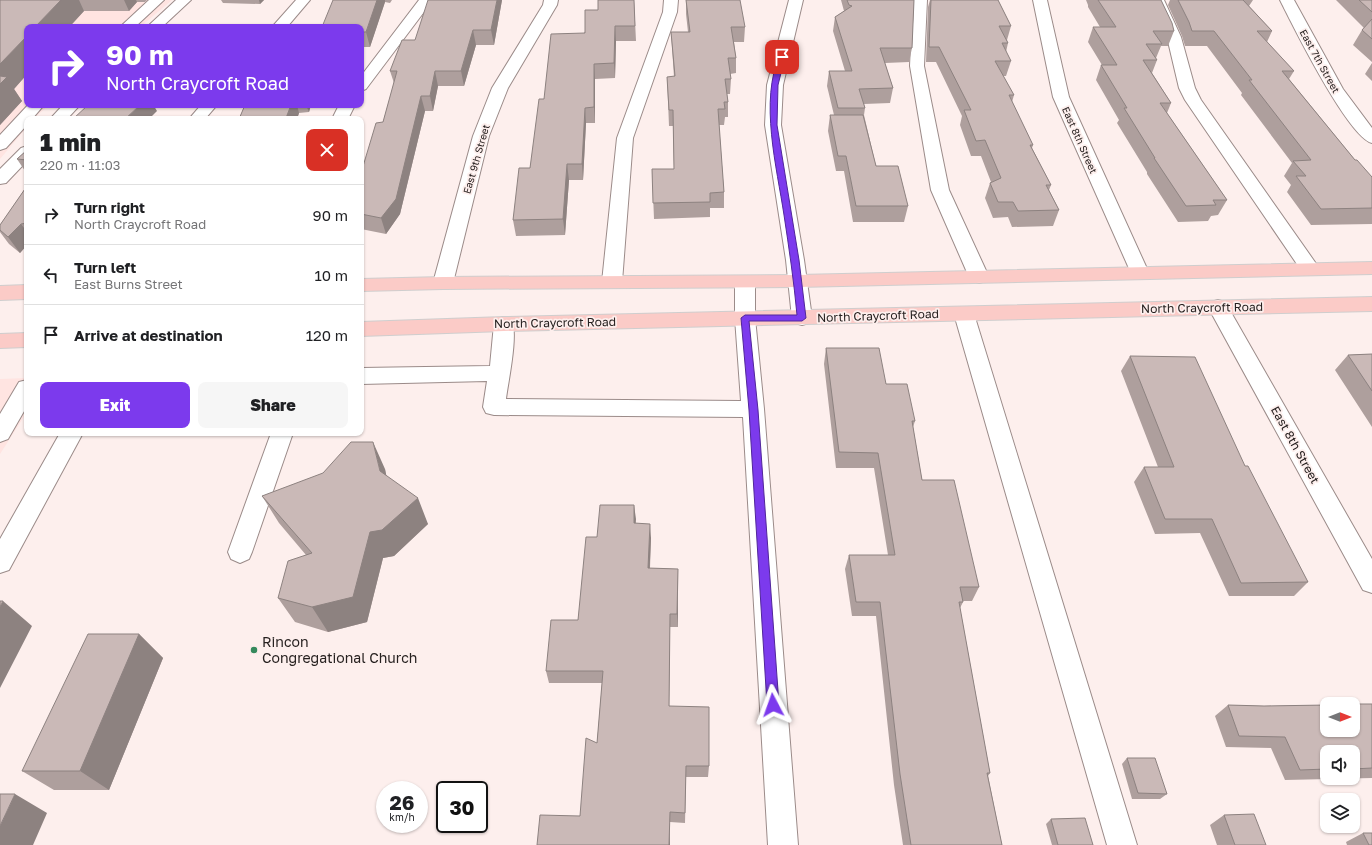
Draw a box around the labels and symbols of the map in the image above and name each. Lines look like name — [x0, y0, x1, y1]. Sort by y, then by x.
street label: East 7th Street — [1298, 27, 1342, 95]
pin — [765, 40, 799, 74]
street label: East 8th Street — [1060, 105, 1100, 175]
street label: East 9th Street — [460, 123, 492, 195]
street label: North Craycroft Road — [1141, 299, 1263, 316]
street label: North Craycroft Road — [817, 306, 939, 325]
street label: North Craycroft Road — [494, 314, 616, 331]
street label: East 8th Street — [1268, 403, 1323, 486]
place label: Rincon Congregational Church — [262, 633, 417, 666]
marker: Rincon Congregational Church — [249, 645, 259, 655]
position arrow — [752, 684, 794, 726]
north arrow — [1320, 697, 1360, 737]
speed limit sign: 30 — [436, 781, 488, 833]

